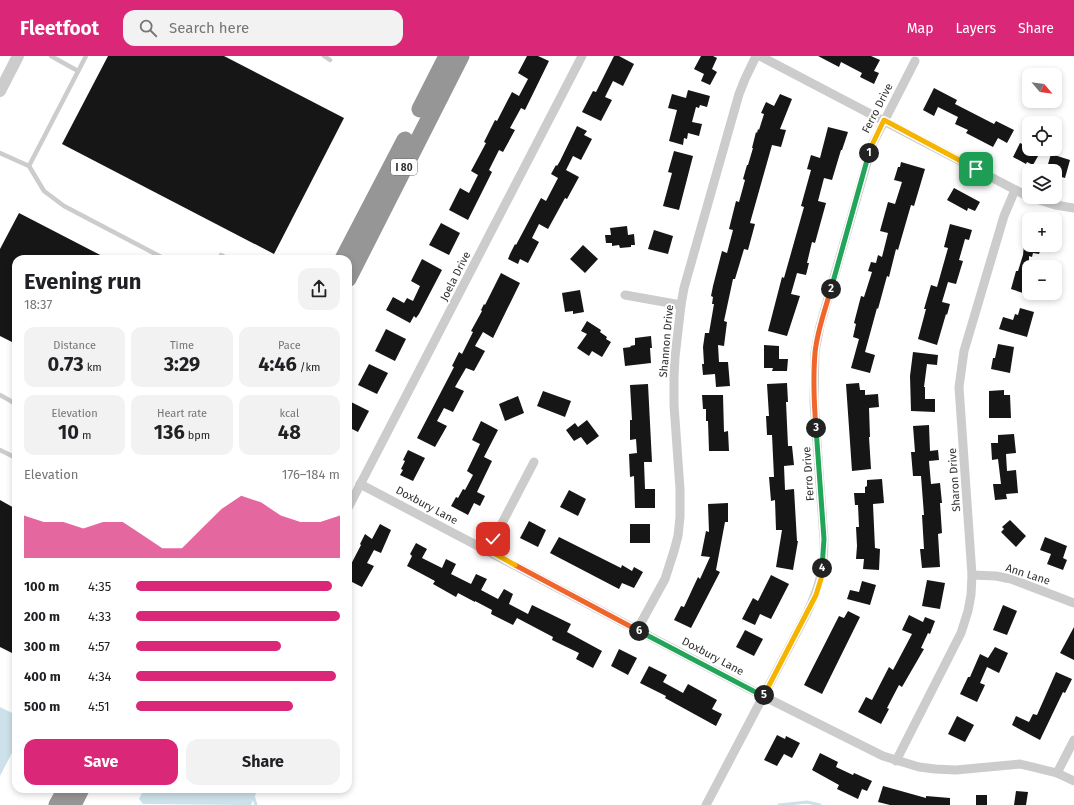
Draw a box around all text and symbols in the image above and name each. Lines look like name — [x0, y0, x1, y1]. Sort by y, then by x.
search box — [123, 10, 403, 46]
text: Fleetfoot — [20, 17, 99, 40]
icon: search — [137, 17, 159, 39]
text: Search here — [169, 19, 249, 37]
text: Map — [907, 20, 933, 37]
text: Layers — [955, 20, 996, 37]
text: Share — [1018, 20, 1054, 37]
north arrow — [1022, 68, 1062, 108]
map controls — [1022, 68, 1062, 300]
street label: Ferro Drive — [859, 81, 896, 135]
button: locate — [1022, 116, 1062, 156]
pin: 1 — [859, 143, 879, 163]
text: 1 — [866, 146, 872, 159]
pin — [959, 152, 993, 186]
icon: arrive — [965, 158, 987, 180]
road number: I 80 — [391, 159, 417, 175]
button: layers — [1022, 164, 1062, 204]
button: + — [1022, 212, 1062, 252]
street label: Joela Drive — [437, 249, 473, 303]
button: − — [1022, 260, 1062, 300]
text: Evening run — [24, 268, 141, 295]
button: share — [298, 268, 340, 310]
pin: 2 — [821, 279, 841, 299]
text: 2 — [828, 282, 834, 295]
text: 18:37 — [24, 297, 52, 312]
street label: Shannon Drive — [657, 304, 676, 378]
text: Distance — [53, 339, 96, 352]
text: Time — [170, 339, 194, 352]
text: Pace — [278, 339, 301, 352]
text: 0.73 — [48, 352, 84, 376]
text: 3:29 — [164, 352, 200, 376]
text: 4:46 — [258, 352, 297, 376]
text: km — [84, 361, 102, 374]
text: /km — [297, 361, 320, 374]
text: Elevation — [52, 407, 98, 420]
text: Heart rate — [157, 407, 207, 420]
text: kcal — [279, 407, 299, 420]
pin: 3 — [806, 418, 826, 438]
text: 10 — [58, 420, 79, 444]
text: 136 — [154, 420, 185, 444]
text: 48 — [278, 420, 301, 444]
text: 3 — [813, 421, 819, 434]
text: m — [79, 429, 91, 442]
text: bpm — [185, 429, 210, 442]
street label: Ferro Drive — [800, 446, 817, 502]
street label: Sharon Drive — [946, 448, 963, 512]
text: Elevation — [24, 467, 78, 482]
text: 176–184 m — [282, 467, 340, 482]
street label: Doxbury Lane — [394, 484, 460, 527]
pin — [476, 522, 510, 556]
icon: check — [482, 528, 504, 550]
pin: 4 — [812, 558, 832, 578]
text: 4 — [819, 561, 825, 574]
street label: Ann Lane — [1004, 561, 1052, 588]
text: 100 m — [24, 579, 59, 594]
text: 4:35 — [88, 579, 111, 594]
text: 200 m — [24, 609, 60, 624]
text: 4:33 — [88, 609, 111, 624]
pin: 6 — [629, 621, 649, 641]
text: 6 — [636, 624, 642, 637]
street label: Doxbury Lane — [680, 635, 746, 678]
text: 300 m — [24, 639, 60, 654]
text: 4:57 — [88, 639, 110, 654]
text: 400 m — [24, 669, 61, 684]
text: 4:34 — [88, 669, 112, 684]
pin: 5 — [754, 685, 774, 705]
text: 5 — [761, 688, 767, 701]
text: 500 m — [24, 699, 60, 714]
text: 4:51 — [88, 699, 110, 714]
button: Save — [24, 739, 178, 785]
button: Share — [186, 739, 340, 785]

